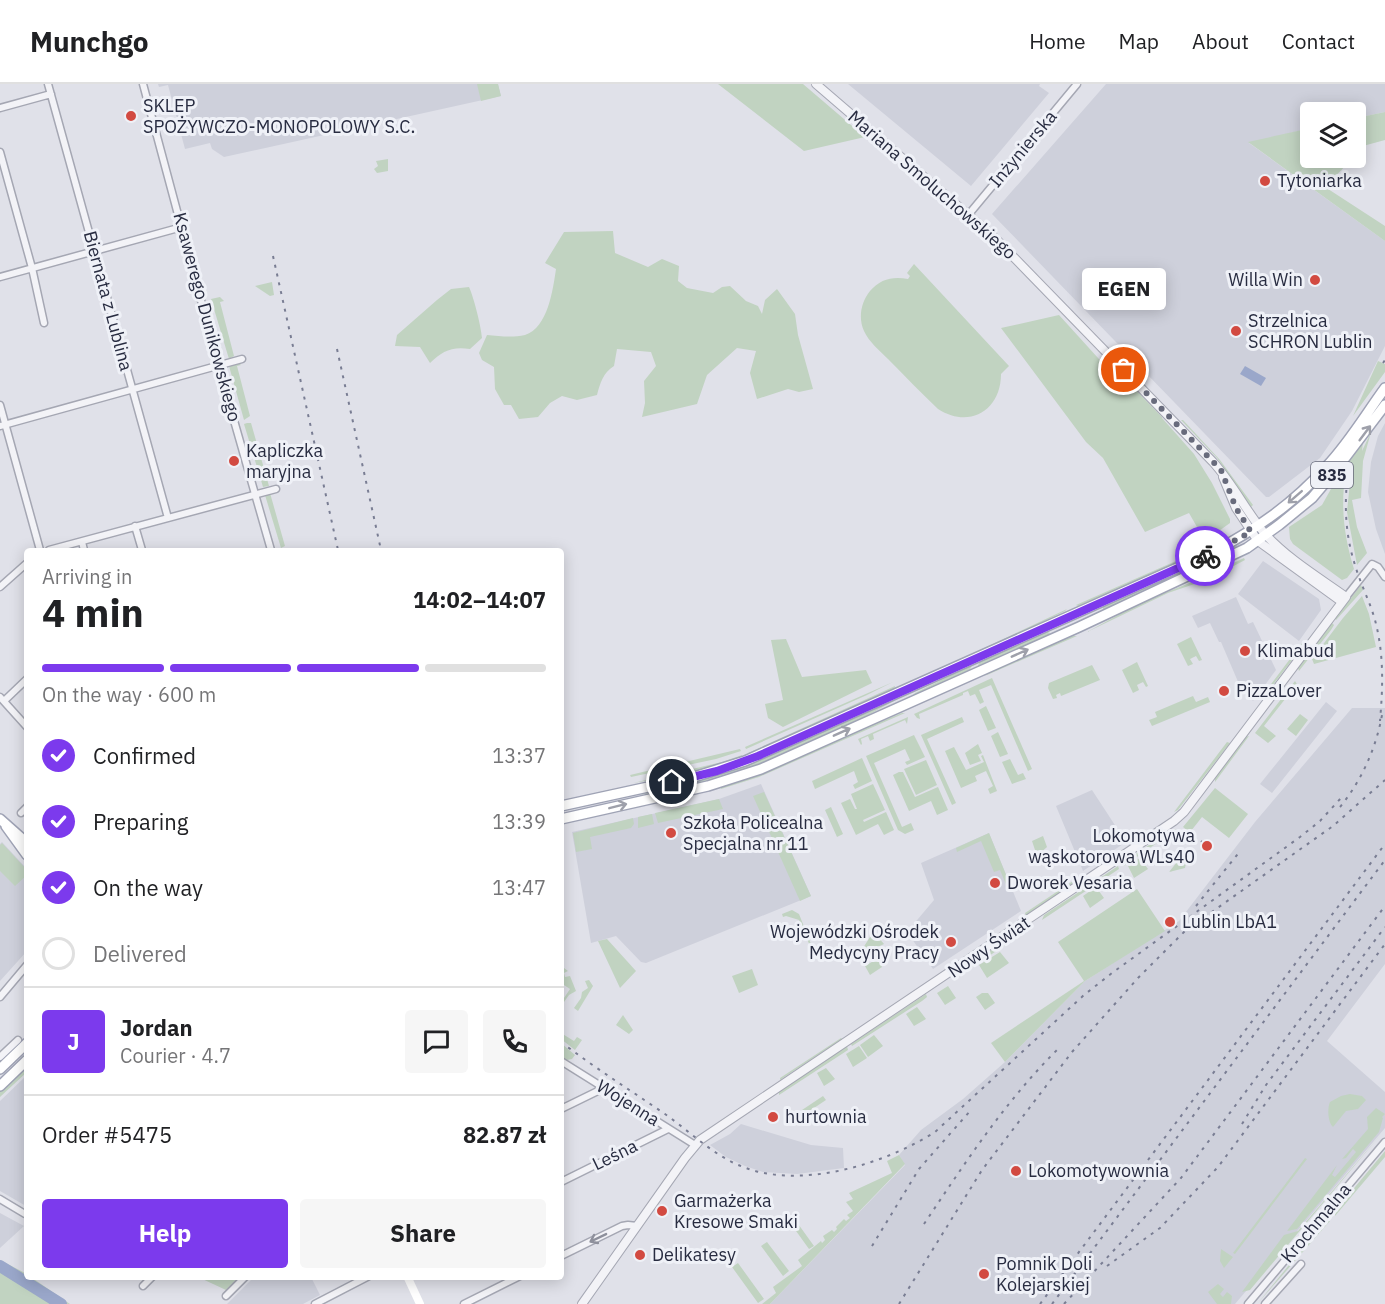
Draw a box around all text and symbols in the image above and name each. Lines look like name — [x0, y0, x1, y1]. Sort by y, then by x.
text: Munchgo — [30, 23, 149, 60]
text: Home — [1029, 27, 1086, 55]
text: Map — [1119, 27, 1159, 55]
text: About — [1192, 27, 1249, 55]
text: Contact — [1282, 27, 1355, 55]
place label: SKLEP SPOŻYWCZO-MONOPOLOWY S.C. — [143, 94, 415, 138]
map controls — [1300, 102, 1366, 168]
button: layers — [1300, 102, 1366, 168]
street label: Mariana Smoluchowskiego — [843, 105, 1021, 264]
street label: Inżynierska — [984, 105, 1062, 192]
marker: SKLEP SPOŻYWCZO-MONOPOLOWY S.C. — [124, 109, 138, 123]
place label: Tytoniarka — [1277, 169, 1362, 192]
marker: Tytoniarka — [1258, 174, 1272, 188]
street label: Ksawerego Dunikowskiego — [168, 210, 246, 424]
street label: Biernata z Lublina — [79, 228, 138, 374]
callout: EGEN — [1082, 268, 1166, 310]
place label: Willa Win — [1228, 268, 1303, 291]
marker: Willa Win — [1308, 273, 1322, 287]
text: EGEN — [1097, 275, 1151, 302]
place label: Strzelnica SCHRON Lublin — [1248, 309, 1373, 353]
marker: Strzelnica SCHRON Lublin — [1229, 324, 1243, 338]
pin — [1098, 344, 1149, 395]
icon: bag — [1107, 353, 1140, 386]
one-way arrow — [1358, 425, 1371, 441]
place label: Kapliczka maryjna — [246, 439, 323, 483]
marker: Kapliczka maryjna — [227, 454, 241, 468]
road number: 835 — [1311, 462, 1353, 488]
one-way arrow — [1288, 490, 1303, 504]
courier — [1175, 526, 1235, 586]
icon: bike — [1189, 540, 1222, 573]
text: Arriving in — [42, 563, 132, 590]
text: 14:02–14:07 — [413, 585, 546, 614]
text: 4 min — [42, 587, 144, 638]
place label: Klimabud — [1257, 639, 1334, 662]
marker: Klimabud — [1238, 644, 1252, 658]
one-way arrow — [1011, 647, 1029, 658]
place label: PizzaLover — [1236, 679, 1322, 702]
text: On the way · 600 m — [42, 681, 216, 708]
marker: PizzaLover — [1217, 684, 1231, 698]
one-way arrow — [833, 726, 851, 737]
icon: check — [42, 739, 75, 772]
text: Confirmed — [93, 741, 196, 770]
text: 13:37 — [492, 742, 546, 769]
pin — [646, 756, 697, 807]
icon: home — [655, 765, 688, 798]
one-way arrow — [608, 799, 627, 811]
icon: check — [42, 805, 75, 838]
text: Preparing — [93, 807, 188, 836]
text: 13:39 — [492, 808, 546, 835]
place label: Szkoła Policealna Specjalna nr 11 — [683, 811, 824, 855]
place label: Lokomotywa wąskotorowa WLs40 — [1028, 824, 1195, 868]
marker: Szkoła Policealna Specjalna nr 11 — [664, 826, 678, 840]
marker: Lokomotywa wąskotorowa WLs40 — [1200, 839, 1214, 853]
icon: check — [42, 871, 75, 904]
place label: Dworek Vesaria — [1007, 871, 1133, 894]
text: On the way — [93, 873, 203, 902]
text: 13:47 — [492, 874, 546, 901]
marker: Dworek Vesaria — [988, 876, 1002, 890]
place label: Lublin LbA1 — [1182, 910, 1277, 933]
street label: Nowy Świat — [943, 911, 1034, 983]
marker: Lublin LbA1 — [1163, 915, 1177, 929]
place label: Wojewódzki Ośrodek Medycyny Pracy — [770, 920, 940, 964]
marker: Wojewódzki Ośrodek Medycyny Pracy — [944, 935, 958, 949]
text: Delivered — [93, 939, 187, 968]
button: chat — [405, 1010, 468, 1073]
button: phone — [483, 1010, 546, 1073]
text: Jordan — [120, 1013, 193, 1042]
text: J — [67, 1027, 80, 1056]
text: Courier · 4.7 — [120, 1042, 231, 1069]
street label: Wojenna — [592, 1074, 664, 1131]
place label: hurtownia — [785, 1105, 867, 1128]
marker: hurtownia — [766, 1110, 780, 1124]
text: Order #5475 — [42, 1120, 172, 1149]
text: 82.87 zł — [463, 1120, 546, 1149]
street label: Leśna — [588, 1134, 641, 1175]
place label: Lokomotywownia — [1028, 1159, 1170, 1182]
marker: Lokomotywownia — [1009, 1164, 1023, 1178]
street label: Krochmalna — [1276, 1178, 1356, 1267]
place label: Garmażerka Kresowe Smaki — [674, 1189, 798, 1233]
button: Help — [42, 1199, 288, 1268]
button: Share — [300, 1199, 546, 1268]
marker: Garmażerka Kresowe Smaki — [655, 1204, 669, 1218]
one-way arrow — [590, 1232, 608, 1244]
place label: Delikatesy — [652, 1243, 736, 1266]
marker: Delikatesy — [633, 1248, 647, 1262]
place label: Pomnik Doli Kolejarskiej — [996, 1252, 1092, 1296]
marker: Pomnik Doli Kolejarskiej — [977, 1267, 991, 1281]

